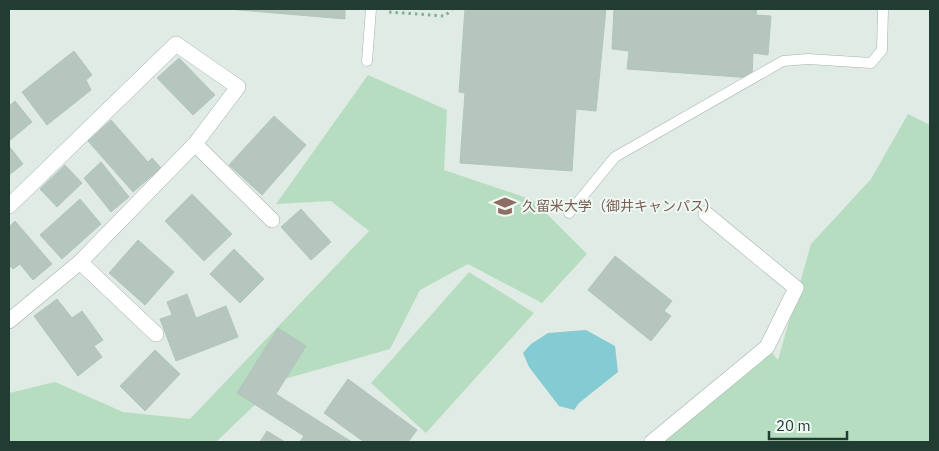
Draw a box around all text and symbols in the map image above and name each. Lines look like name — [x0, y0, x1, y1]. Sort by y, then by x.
school or university icon: 久留米大学（御井キャンパス） — [492, 193, 518, 219]
place label: 久留米大学（御井キャンパス） — [522, 197, 718, 215]
scale bar — [769, 408, 846, 440]
text: 20 m — [776, 416, 811, 435]

